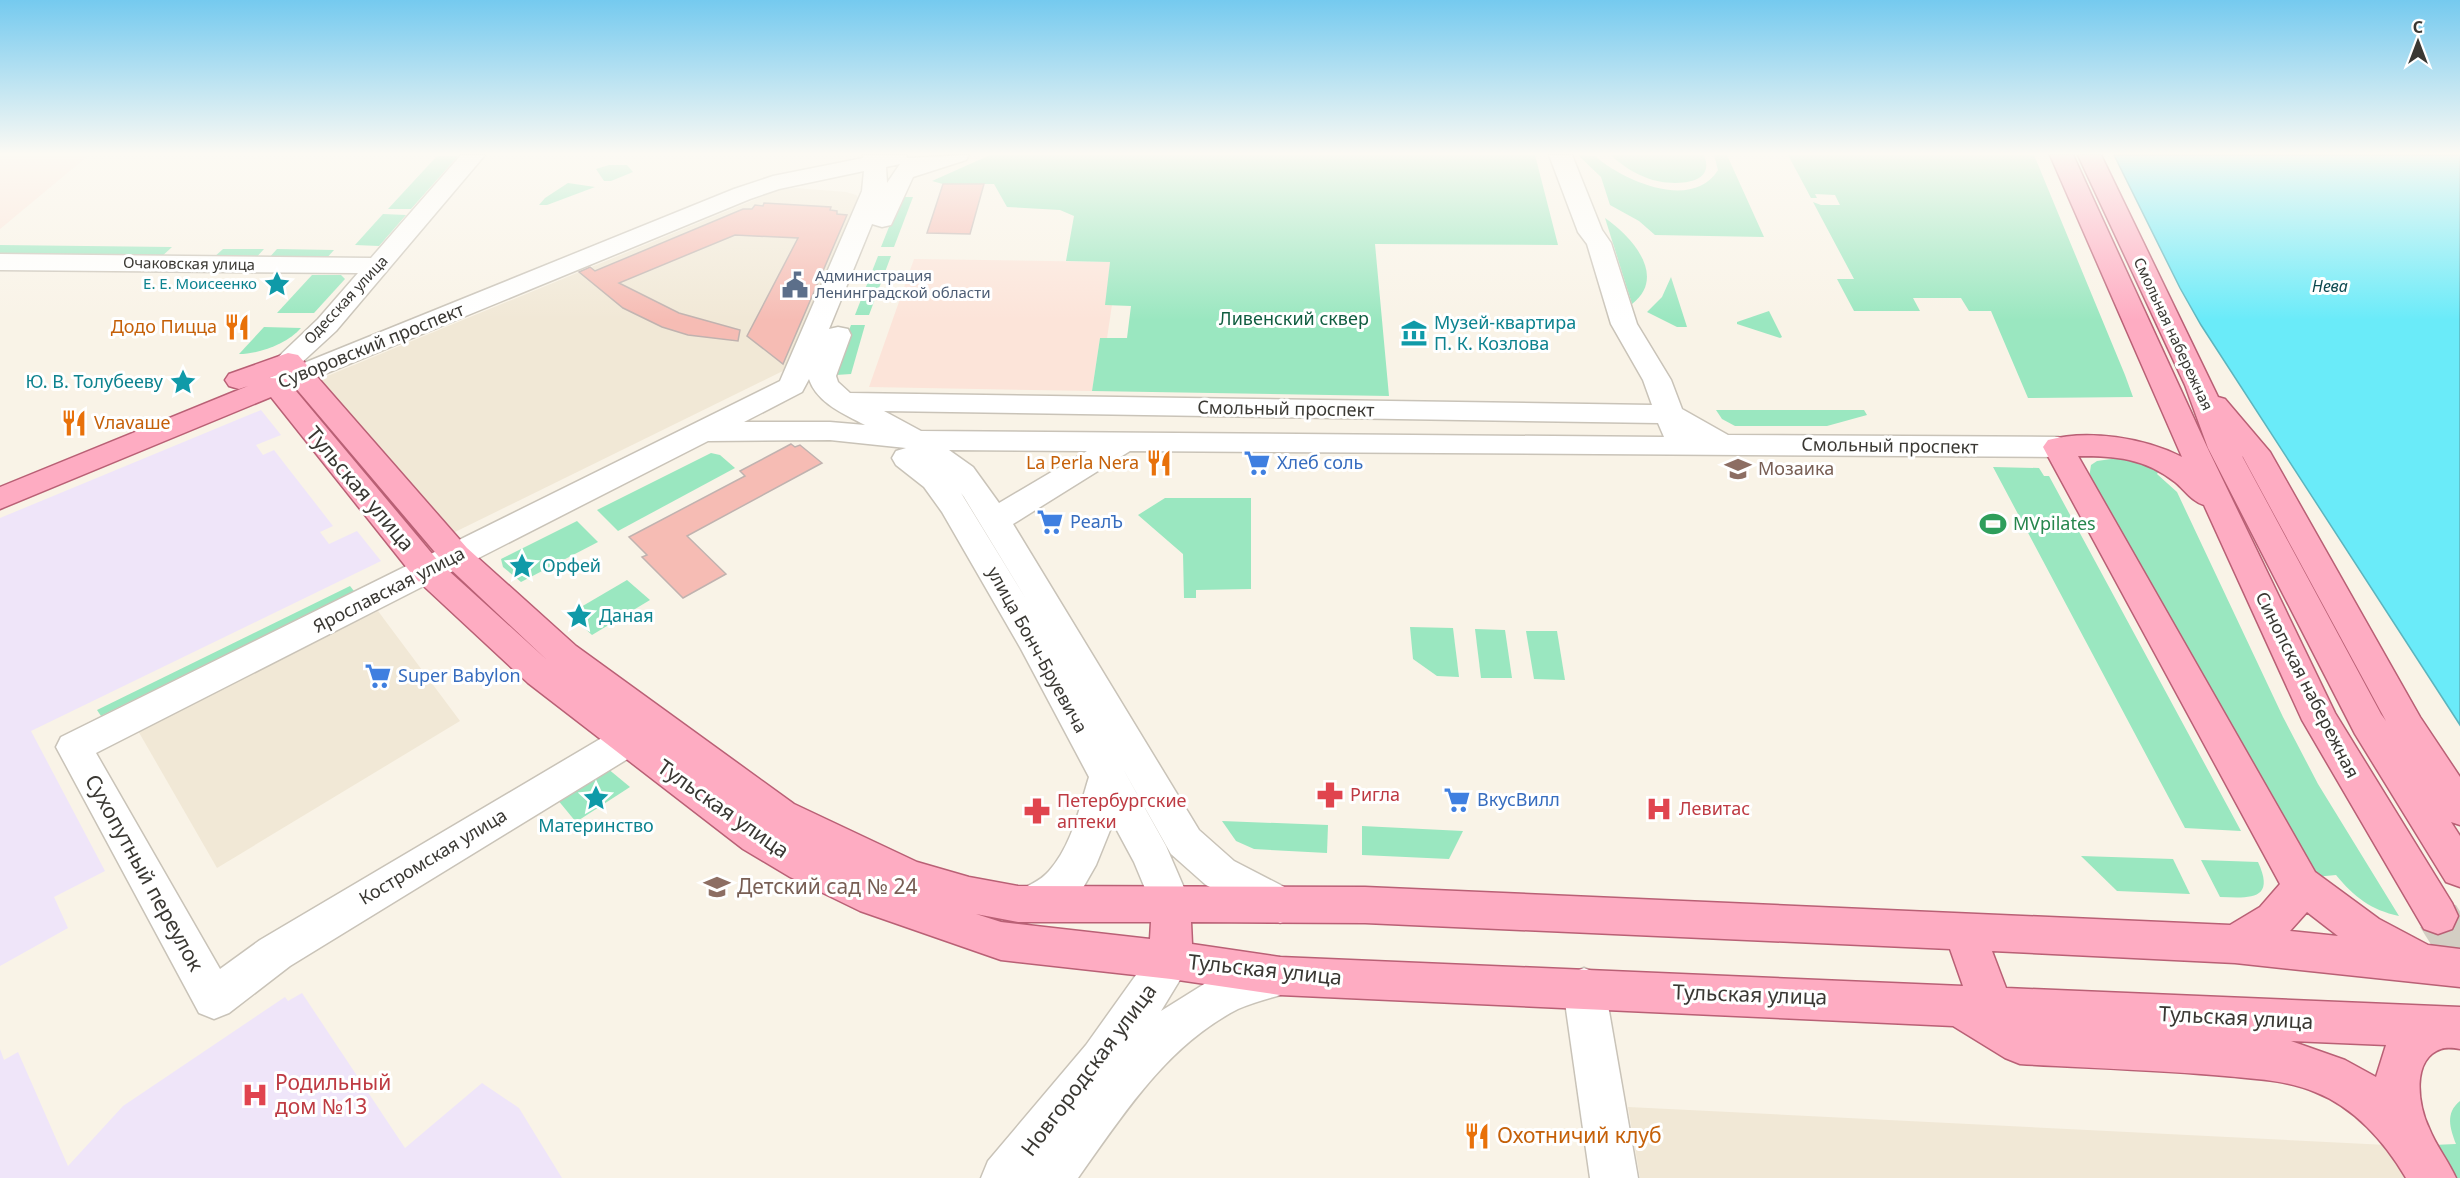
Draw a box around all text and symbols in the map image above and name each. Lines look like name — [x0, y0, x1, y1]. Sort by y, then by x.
north arrow — [2388, 12, 2448, 72]
text: С — [2413, 16, 2423, 38]
street label: Одесская улица — [299, 251, 392, 348]
street label: Очаковская улица — [123, 252, 255, 274]
street label: Смольная набережная — [2130, 254, 2218, 413]
place label: Администрация Ленинградской области — [815, 265, 991, 302]
place icon: Е. Е. Моисеенко — [262, 269, 292, 299]
public building icon: Администрация Ленинградской области — [780, 270, 810, 300]
place label: Е. Е. Моисеенко — [143, 273, 257, 293]
water label: Нева — [2312, 275, 2348, 297]
street label: Суворовский проспект — [274, 296, 468, 393]
park label: Ливенский сквер — [1219, 306, 1369, 330]
place label: Музей-квартира П. К. Козлова — [1434, 310, 1576, 355]
restaurant icon: Додо Пицца — [222, 312, 252, 342]
place label: Додо Пицца — [111, 314, 217, 338]
museum icon: Музей-квартира П. К. Козлова — [1399, 318, 1429, 348]
place icon: Ю. В. Толубееву — [168, 367, 198, 397]
place label: Ю. В. Толубееву — [26, 369, 164, 393]
street label: Смольный проспект — [1197, 394, 1375, 422]
restaurant icon: Vлаvаше — [59, 408, 89, 438]
place label: Vлаvаше — [94, 410, 171, 434]
street label: Тульская улица — [300, 420, 421, 557]
street label: Смольный проспект — [1801, 431, 1979, 459]
restaurant icon: La Perla Nera — [1144, 448, 1174, 478]
supermarket icon: Хлеб соль — [1242, 448, 1272, 478]
place label: La Perla Nera — [1026, 450, 1139, 474]
place label: Хлеб соль — [1277, 450, 1363, 474]
school or university icon: Мозаика — [1723, 454, 1753, 484]
place label: Мозаика — [1758, 456, 1834, 480]
supermarket icon: РеалЪ — [1035, 507, 1065, 537]
place label: РеалЪ — [1070, 509, 1123, 533]
sports icon: MVpilates — [1978, 509, 2008, 539]
place label: MVpilates — [2013, 511, 2096, 535]
street label: Ярославская улица — [309, 541, 468, 638]
place icon: Орфей — [507, 551, 537, 581]
place label: Орфей — [542, 553, 601, 577]
street label: улица Бонч-Бруевича — [982, 562, 1094, 737]
street label: Синопская набережная — [2250, 587, 2365, 782]
place icon: Даная — [564, 601, 594, 631]
place label: Даная — [599, 603, 654, 627]
supermarket icon: Super Babylon — [363, 661, 393, 691]
place label: Super Babylon — [398, 663, 521, 687]
street label: Тульская улица — [652, 752, 795, 864]
street label: Сухопутный переулок — [79, 769, 211, 976]
pharmacy icon: Ригла — [1315, 780, 1345, 810]
place label: Ригла — [1350, 782, 1400, 806]
place icon: Материнство — [581, 783, 611, 813]
supermarket icon: ВкусВилл — [1442, 785, 1472, 815]
place label: ВкусВилл — [1477, 787, 1560, 811]
place label: Петербургские аптеки — [1057, 788, 1187, 833]
hospital icon: Левитас — [1644, 794, 1674, 824]
pharmacy icon: Петербургские аптеки — [1022, 796, 1052, 826]
place label: Левитас — [1679, 796, 1750, 820]
street label: Костромская улица — [354, 802, 511, 910]
place label: Материнство — [538, 813, 654, 837]
school or university icon: Детский сад № 24 — [702, 872, 732, 902]
place label: Детский сад № 24 — [737, 872, 917, 900]
street label: Тульская улица — [1187, 947, 1343, 991]
street label: Новгородская улица — [1014, 977, 1162, 1161]
street label: Тульская улица — [1672, 977, 1828, 1011]
street label: Тульская улица — [2158, 999, 2314, 1035]
place label: Родильный дом №13 — [275, 1068, 391, 1120]
hospital icon: Родильный дом №13 — [240, 1080, 270, 1110]
restaurant icon: Охотничий клуб — [1462, 1121, 1492, 1151]
place label: Охотничий клуб — [1497, 1121, 1662, 1149]

